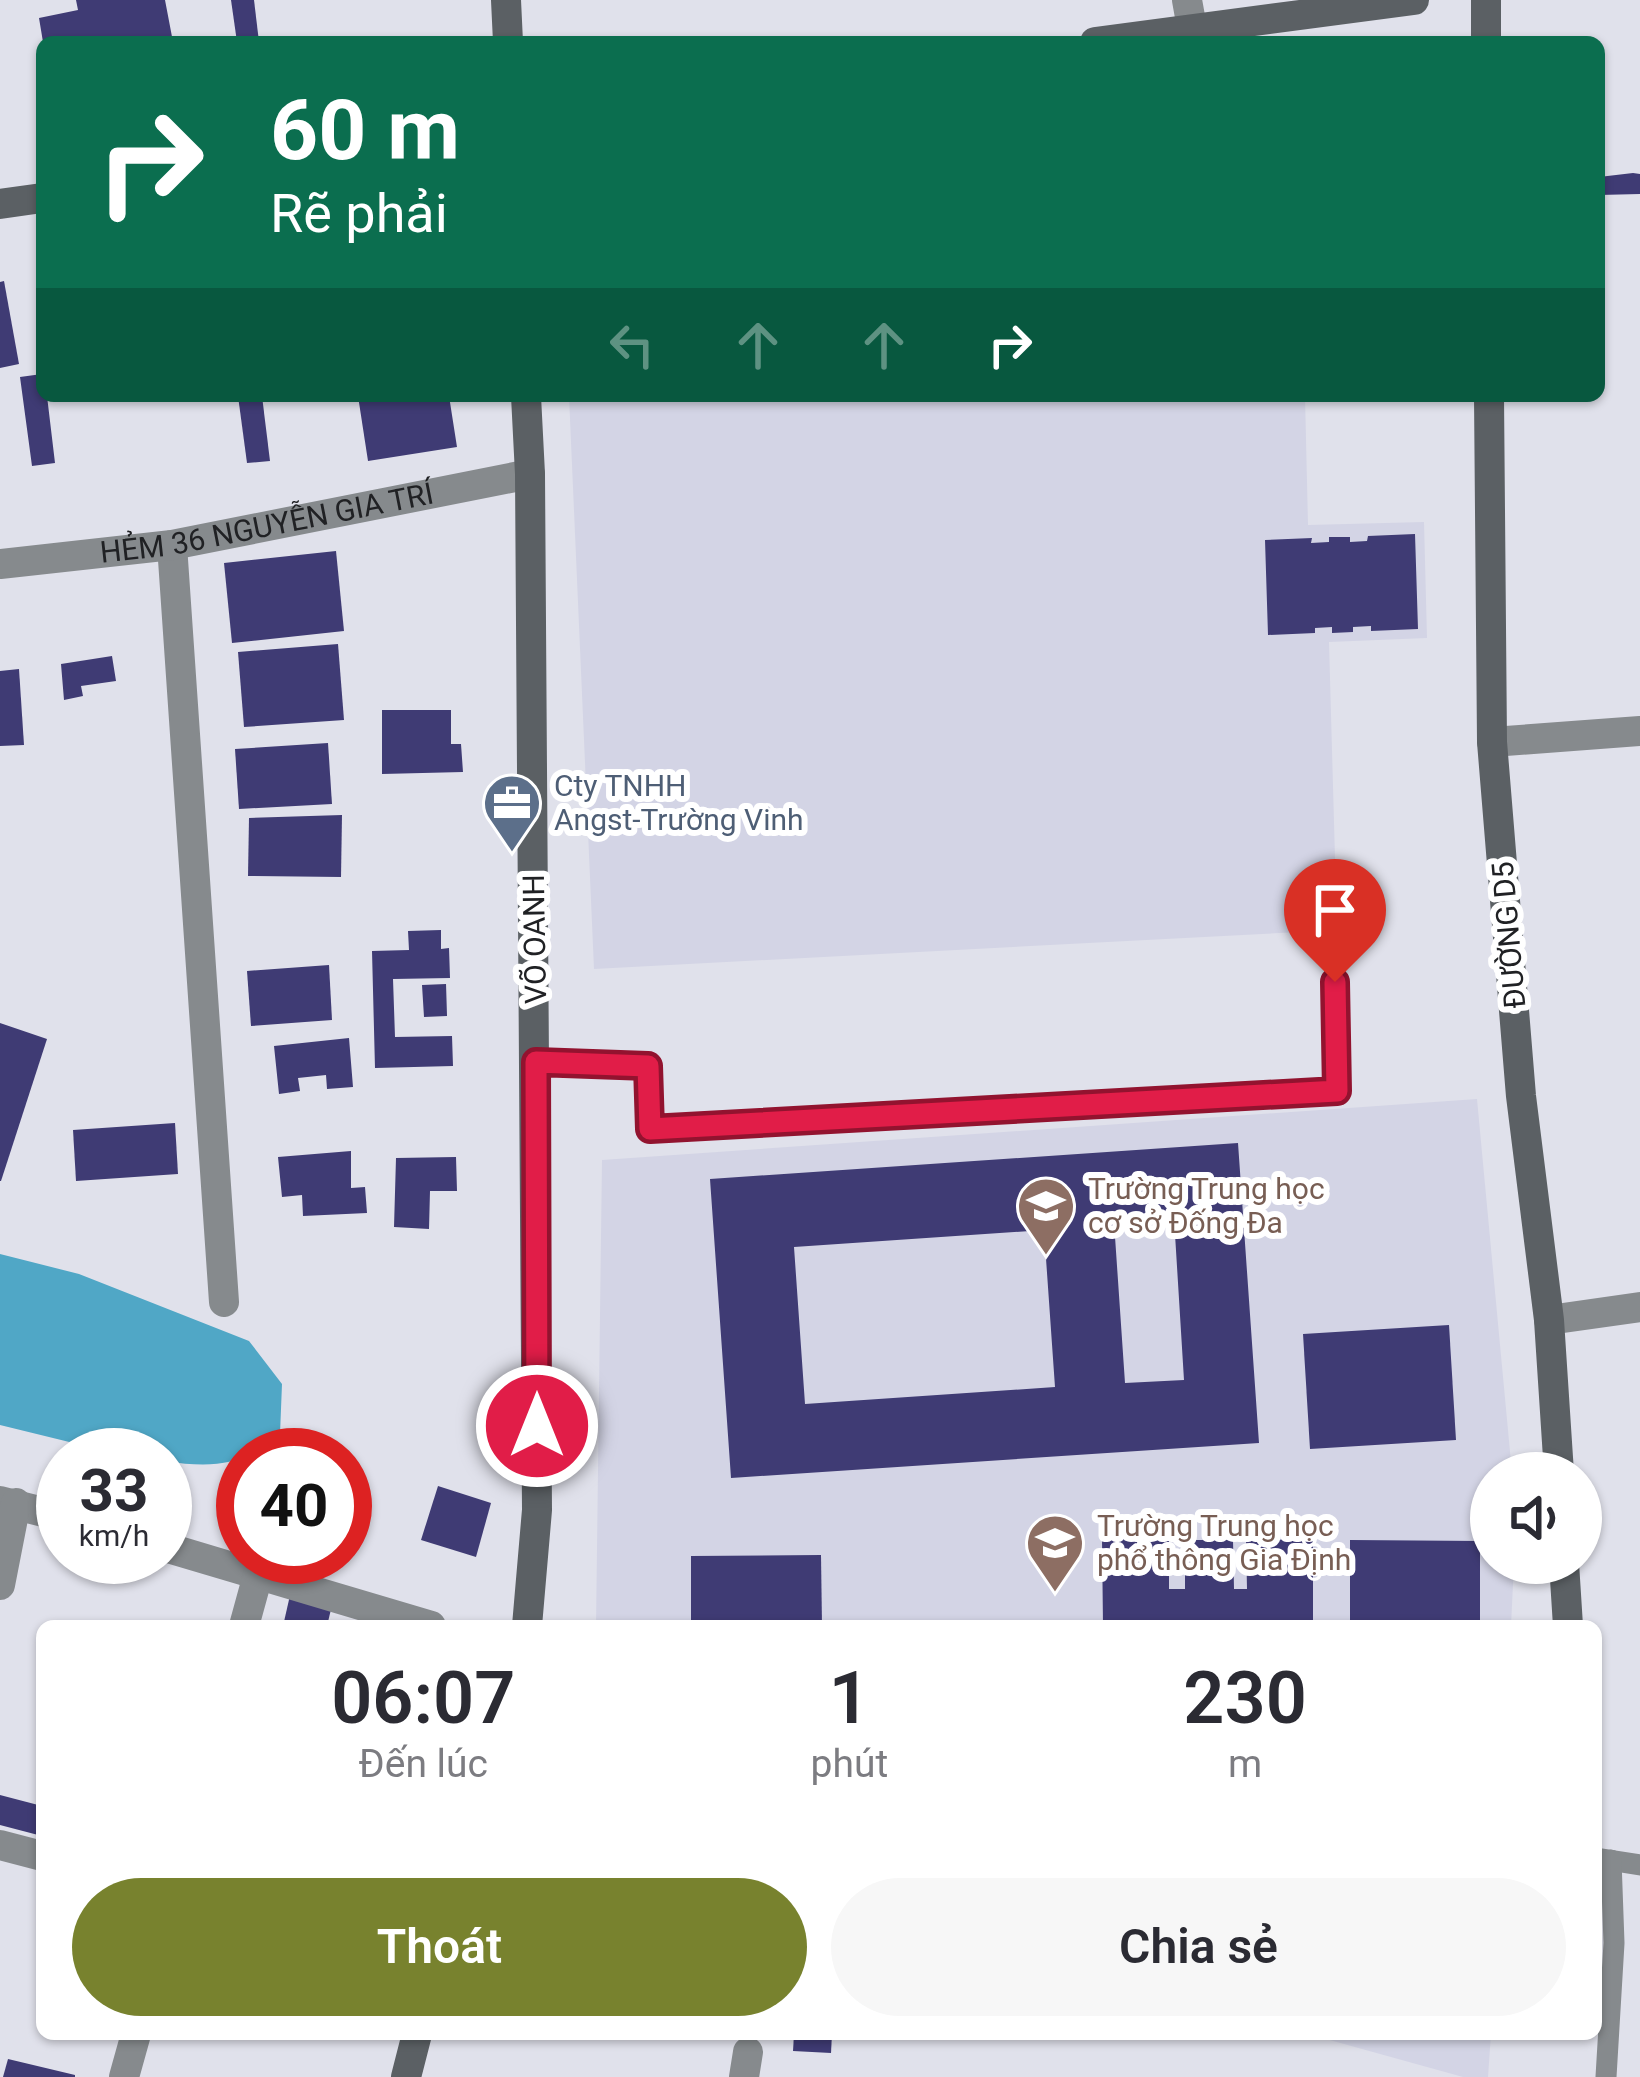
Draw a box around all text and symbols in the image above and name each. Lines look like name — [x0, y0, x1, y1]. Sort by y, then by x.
text: 60 m — [270, 81, 460, 180]
icon: right — [72, 84, 228, 240]
text: Rẽ phải — [270, 182, 448, 245]
icon: left — [599, 312, 665, 378]
icon: ahead — [725, 312, 791, 378]
icon: ahead — [851, 312, 917, 378]
icon: right — [977, 312, 1043, 378]
street label: HẺM 36 NGUYỄN GIA TRÍ — [98, 475, 437, 570]
place label: Cty TNHH Angst-Trường Vinh — [554, 768, 804, 837]
office icon: Cty TNHH Angst-Trường Vinh — [481, 772, 543, 854]
pin — [1284, 859, 1386, 982]
street label: ĐƯỜNG D5 — [1485, 860, 1532, 1010]
street label: VÕ OANH — [516, 874, 553, 1004]
icon: arrive — [1302, 877, 1368, 943]
place label: Trường Trung học cơ sở Đống Đa — [1088, 1171, 1325, 1240]
school or university icon: Trường Trung học cơ sở Đống Đa — [1015, 1175, 1077, 1257]
position arrow — [474, 1363, 600, 1489]
speed limit sign: 40 — [216, 1428, 372, 1584]
map controls — [1470, 1452, 1602, 1584]
button: sound — [1470, 1452, 1602, 1584]
text: 33 — [80, 1455, 148, 1526]
place label: Trường Trung học phổ thông Gia Định — [1097, 1508, 1351, 1577]
school or university icon: Trường Trung học phổ thông Gia Định — [1024, 1512, 1086, 1594]
text: km/h — [79, 1518, 149, 1553]
text: 06:07 — [331, 1656, 515, 1741]
text: 1 — [829, 1656, 870, 1741]
text: 230 — [1183, 1656, 1307, 1741]
text: Đến lúc — [359, 1741, 488, 1787]
text: phút — [811, 1741, 888, 1787]
text: m — [1228, 1741, 1262, 1787]
button: Thoát — [72, 1878, 807, 2016]
button: Chia sẻ — [831, 1878, 1566, 2016]

